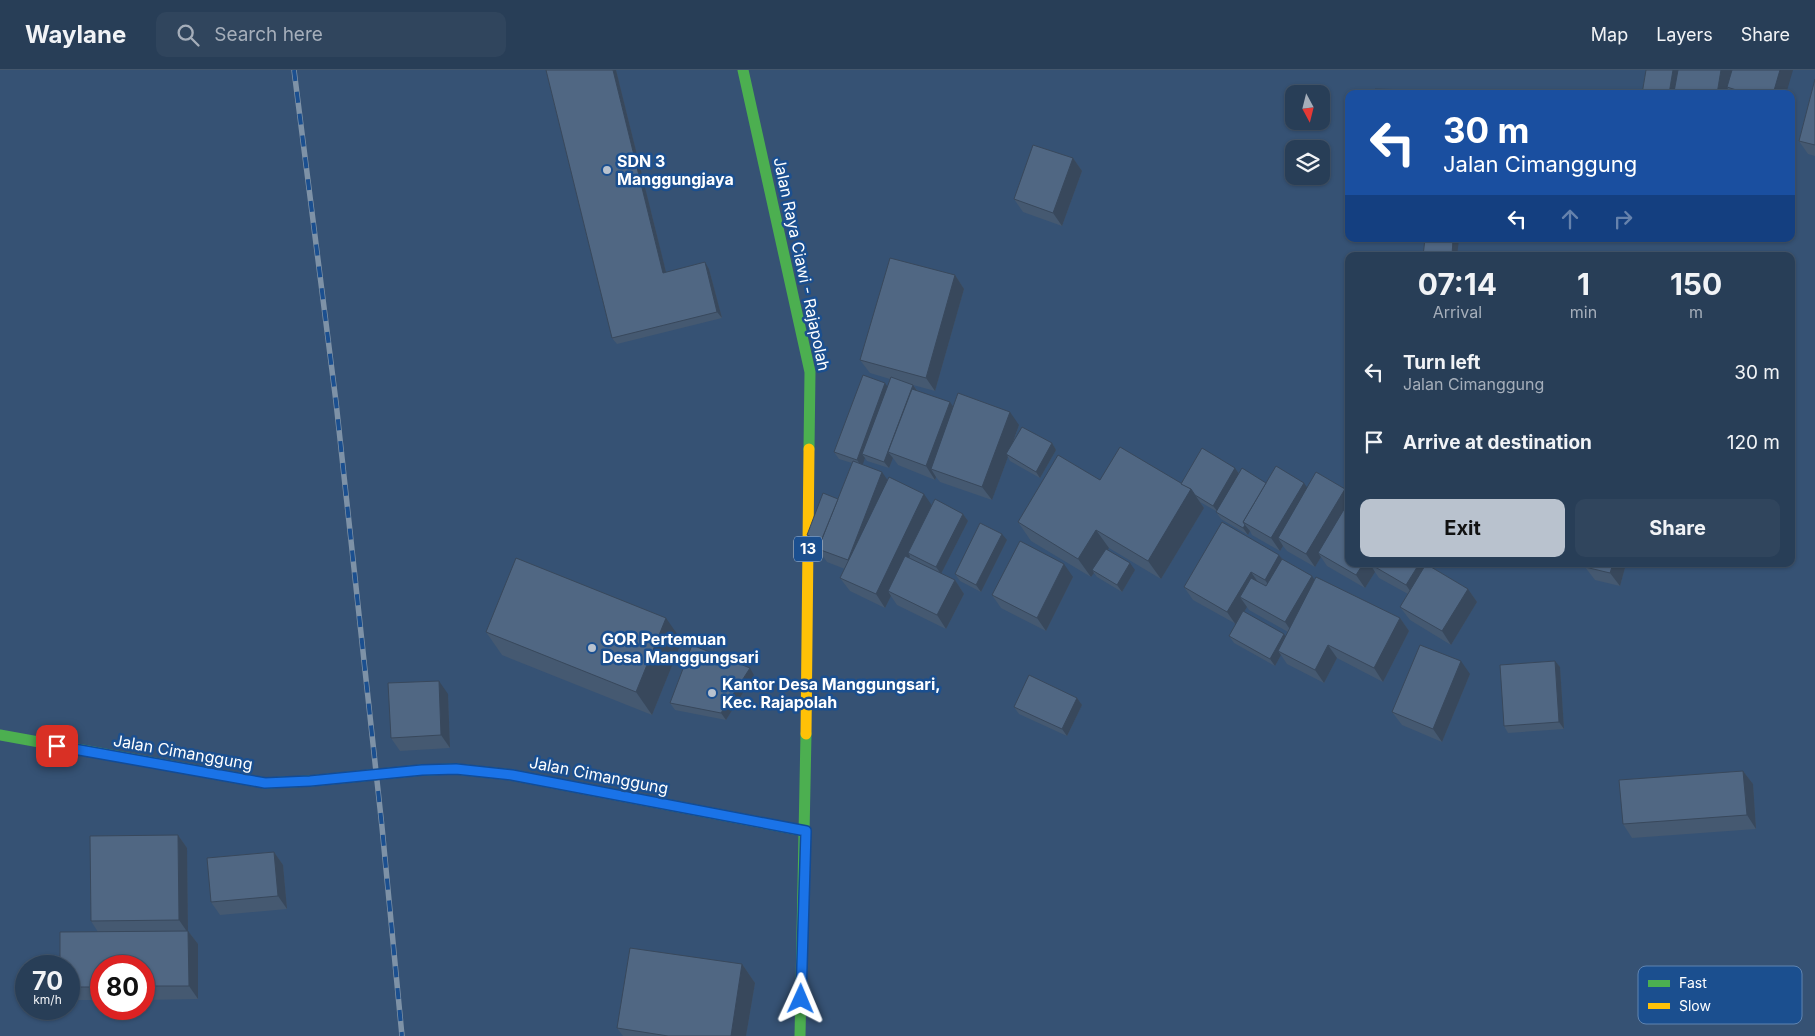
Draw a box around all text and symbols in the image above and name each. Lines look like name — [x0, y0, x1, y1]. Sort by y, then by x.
search box — [156, 12, 506, 57]
text: Waylane — [25, 20, 126, 49]
icon: search — [174, 21, 202, 49]
text: Search here — [214, 23, 323, 46]
text: Map — [1591, 24, 1628, 45]
text: Layers — [1656, 24, 1713, 45]
text: Share — [1741, 24, 1790, 45]
north arrow — [1285, 85, 1330, 130]
map controls — [1285, 85, 1330, 185]
text: 30 m — [1443, 109, 1529, 151]
icon: left — [1360, 110, 1425, 175]
button: layers — [1285, 140, 1330, 185]
place label: SDN 3 Manggungjaya — [617, 151, 734, 189]
text: Jalan Cimanggung — [1443, 151, 1637, 177]
street label: Jalan Raya Ciawi - Rajapolah — [770, 155, 834, 373]
marker: SDN 3 Manggungjaya — [601, 164, 613, 176]
icon: left — [1503, 205, 1531, 233]
icon: ahead — [1556, 205, 1584, 233]
icon: right — [1609, 205, 1637, 233]
text: 07:14 — [1418, 266, 1497, 302]
text: 1 — [1577, 266, 1590, 302]
text: 150 — [1670, 266, 1722, 302]
text: Arrival — [1433, 302, 1482, 322]
text: min — [1570, 302, 1597, 322]
text: m — [1689, 302, 1703, 322]
text: Turn left — [1403, 351, 1481, 374]
icon: left — [1360, 358, 1388, 386]
text: 30 m — [1734, 361, 1780, 384]
text: Jalan Cimanggung — [1403, 374, 1544, 394]
icon: arrive — [1360, 428, 1388, 456]
text: Arrive at destination — [1403, 431, 1592, 454]
text: 120 m — [1727, 431, 1780, 454]
button: Exit — [1360, 499, 1565, 557]
button: Share — [1575, 499, 1780, 557]
road number: 13 — [794, 536, 822, 562]
place label: GOR Pertemuan Desa Manggungsari — [602, 629, 759, 667]
marker: GOR Pertemuan Desa Manggungsari — [586, 642, 598, 654]
place label: Kantor Desa Manggungsari, Kec. Rajapolah — [722, 674, 941, 712]
marker: Kantor Desa Manggungsari, Kec. Rajapolah — [706, 687, 718, 699]
pin — [36, 725, 78, 767]
street label: Jalan Cimanggung — [112, 730, 254, 774]
icon: arrive — [43, 732, 71, 760]
street label: Jalan Cimanggung — [528, 752, 670, 798]
speed limit sign: 80 — [90, 955, 155, 1020]
text: 70 — [32, 966, 63, 996]
legend — [1638, 966, 1802, 1024]
position arrow — [774, 972, 826, 1024]
text: Fast — [1679, 974, 1707, 991]
text: km/h — [33, 992, 62, 1007]
text: Slow — [1679, 997, 1711, 1014]

